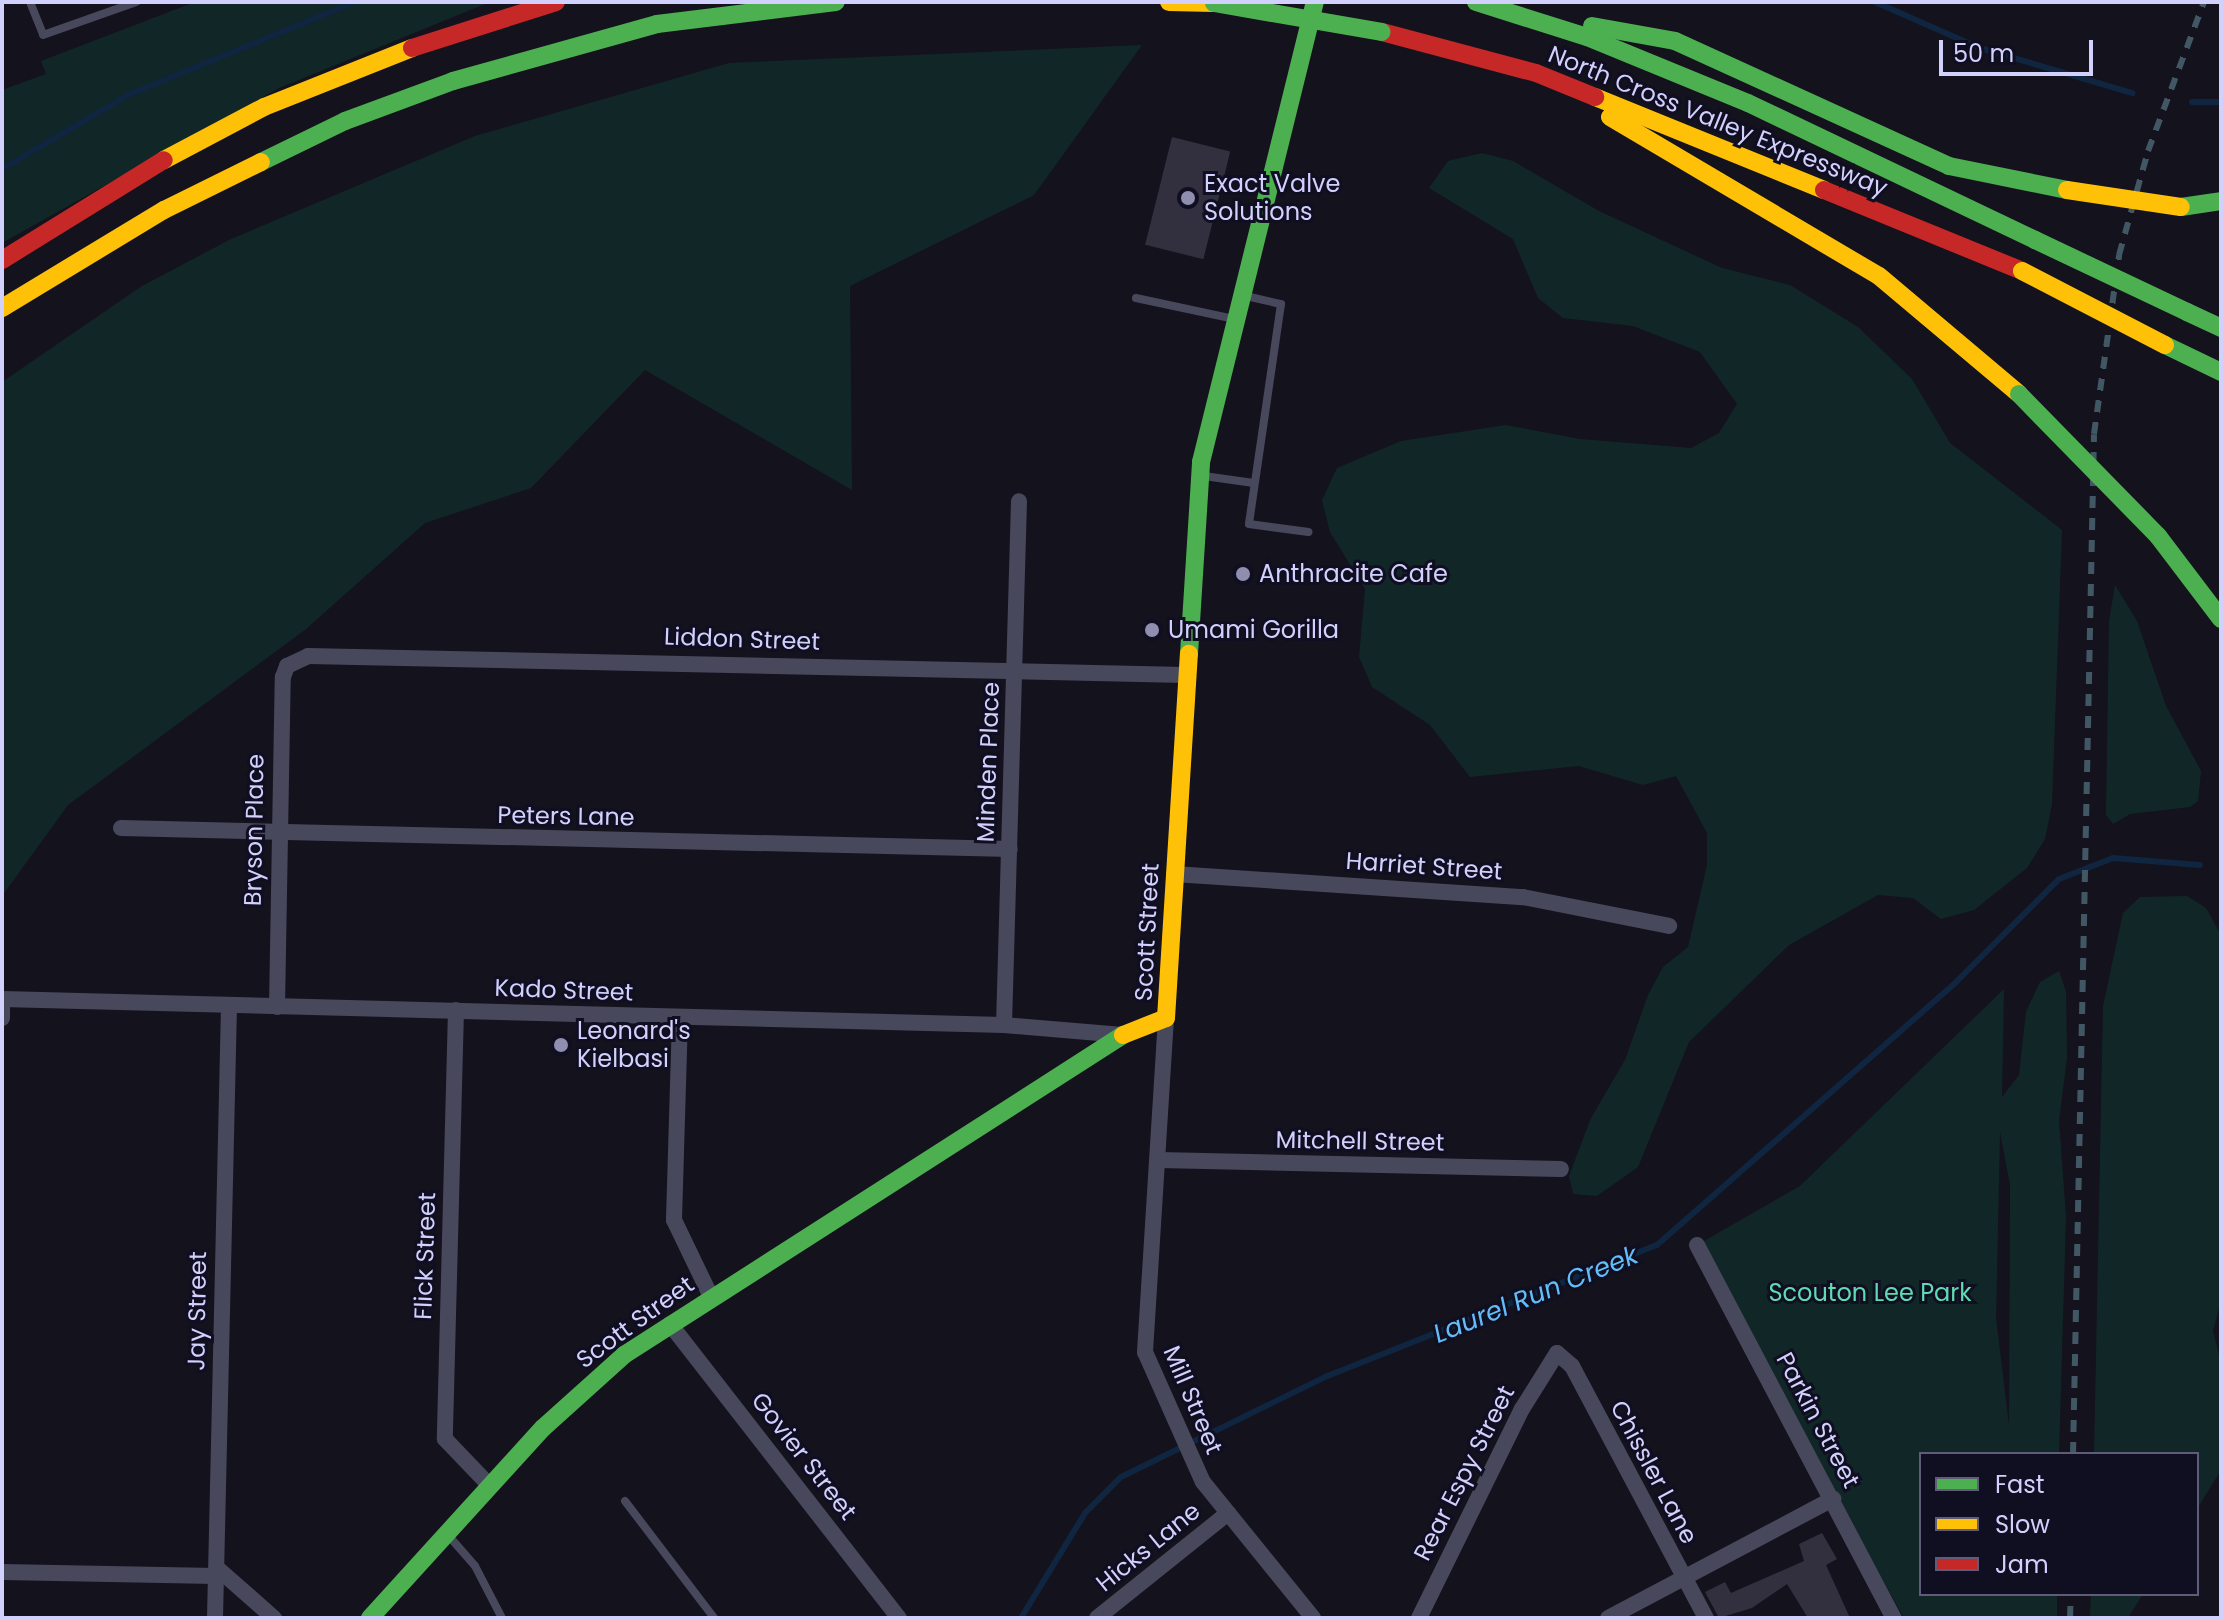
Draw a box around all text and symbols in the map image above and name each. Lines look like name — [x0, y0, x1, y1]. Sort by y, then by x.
scale bar — [1943, 24, 2097, 74]
text: 50 m — [1953, 37, 2014, 70]
street label: North Cross Valley Expressway — [1544, 40, 1892, 202]
place label: Exact Valve Solutions — [1204, 170, 1340, 226]
marker: Exact Valve Solutions — [1179, 189, 1197, 207]
place label: Anthracite Cafe — [1259, 560, 1448, 588]
marker: Anthracite Cafe — [1234, 565, 1252, 583]
place label: Umami Gorilla — [1168, 616, 1339, 644]
marker: Umami Gorilla — [1143, 621, 1161, 639]
street label: Liddon Street — [663, 622, 821, 656]
street label: Minden Place — [971, 681, 1005, 843]
street label: Bryson Place — [238, 754, 270, 906]
street label: Peters Lane — [497, 800, 635, 832]
street label: Harriet Street — [1345, 846, 1503, 886]
street label: Scott Street — [1129, 862, 1165, 1002]
street label: Kado Street — [494, 973, 634, 1007]
place label: Leonard's Kielbasi — [577, 1017, 691, 1073]
marker: Leonard's Kielbasi — [552, 1036, 570, 1054]
street label: Mitchell Street — [1275, 1125, 1445, 1157]
street label: Flick Street — [408, 1192, 442, 1320]
water label: Laurel Run Creek — [1429, 1240, 1643, 1350]
street label: Jay Street — [182, 1251, 212, 1371]
street label: Scott Street — [571, 1270, 699, 1374]
park label: Scouton Lee Park — [1768, 1279, 1972, 1307]
street label: Mill Street — [1157, 1341, 1229, 1459]
street label: Parkin Street — [1770, 1347, 1866, 1493]
street label: Rear Espy Street — [1408, 1381, 1520, 1565]
street label: Govier Street — [745, 1386, 863, 1526]
street label: Chissler Lane — [1604, 1396, 1704, 1548]
legend — [1919, 1452, 2199, 1596]
text: Fast — [1995, 1468, 2045, 1501]
street label: Hicks Lane — [1090, 1496, 1206, 1598]
text: Slow — [1995, 1508, 2050, 1541]
text: Jam — [1995, 1548, 2049, 1581]

